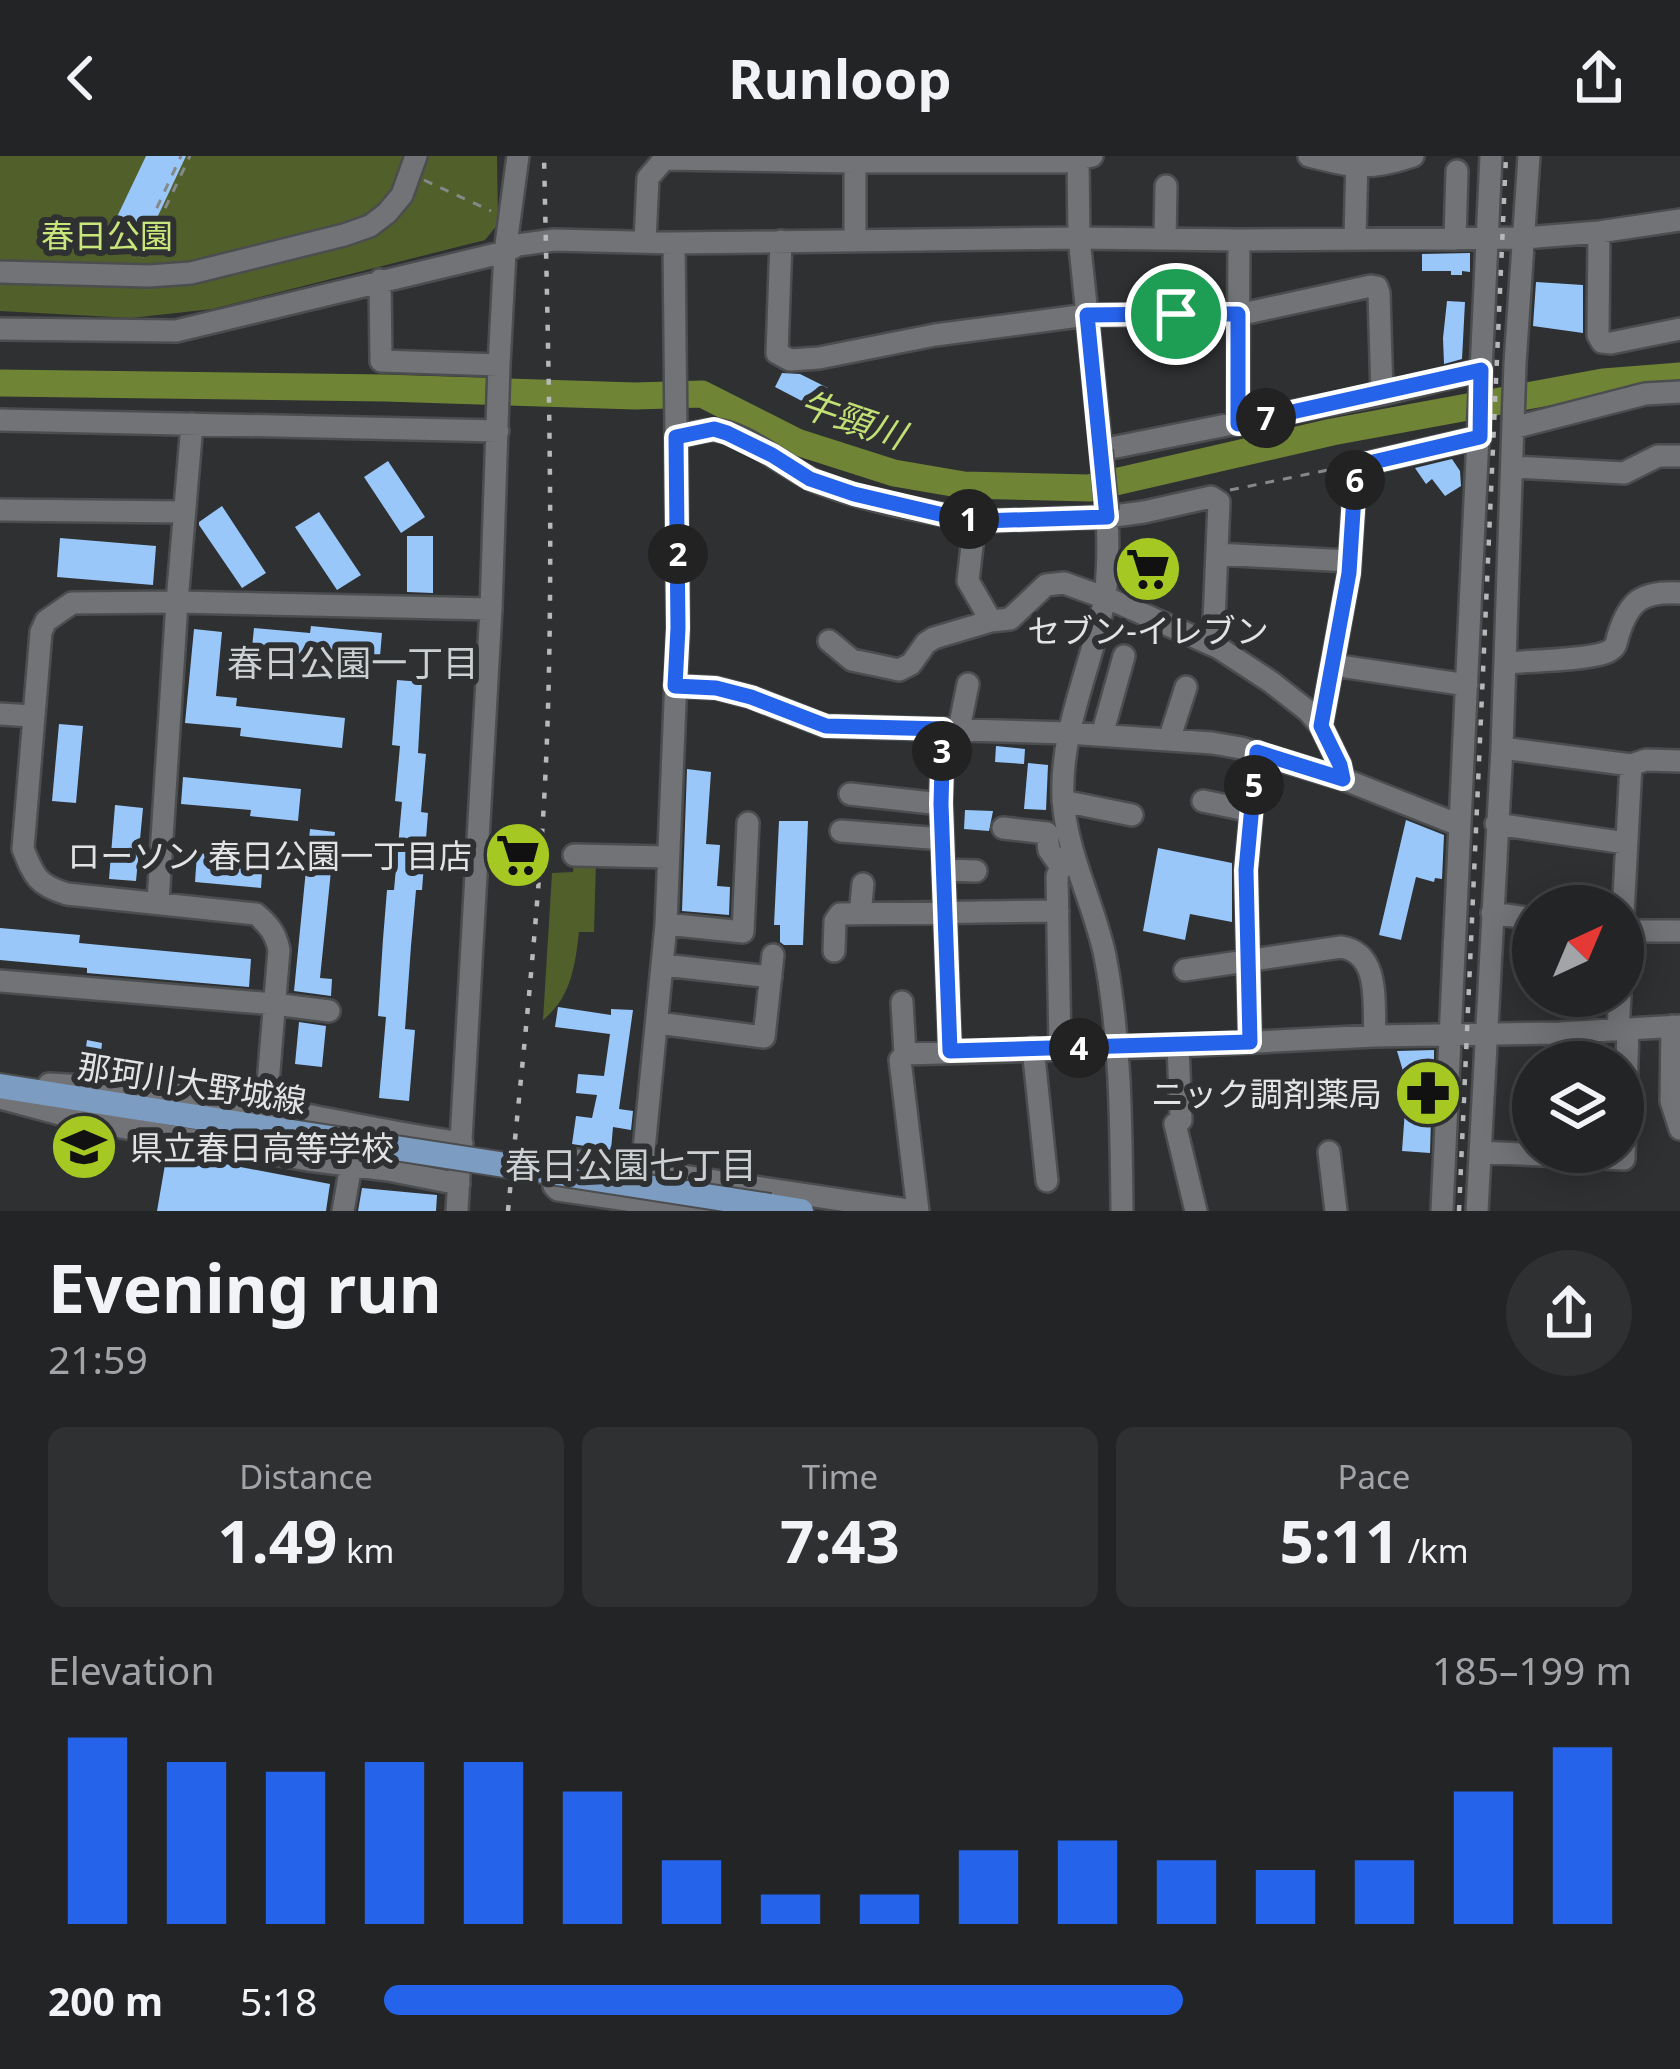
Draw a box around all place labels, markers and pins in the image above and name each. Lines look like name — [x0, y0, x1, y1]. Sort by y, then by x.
pin — [1125, 263, 1227, 365]
pin: 7 — [1236, 388, 1296, 448]
pin: 6 — [1325, 450, 1385, 510]
pin: 1 — [939, 489, 999, 549]
pin: 2 — [648, 524, 708, 584]
supermarket icon: セブン-イレブン — [1113, 534, 1183, 604]
place label: セブン-イレブン — [1027, 608, 1269, 653]
pin: 3 — [912, 721, 972, 781]
pin: 5 — [1224, 755, 1284, 815]
supermarket icon: ローソン 春日公園一丁目店 — [483, 820, 553, 890]
place label: ローソン 春日公園一丁目店 — [67, 833, 472, 878]
pin: 4 — [1049, 1018, 1109, 1078]
pharmacy icon: ニック調剤薬局 — [1393, 1058, 1463, 1128]
place label: ニック調剤薬局 — [1151, 1071, 1382, 1116]
school or university icon: 県立春日高等学校 — [49, 1112, 119, 1182]
place label: 県立春日高等学校 — [130, 1125, 394, 1170]

